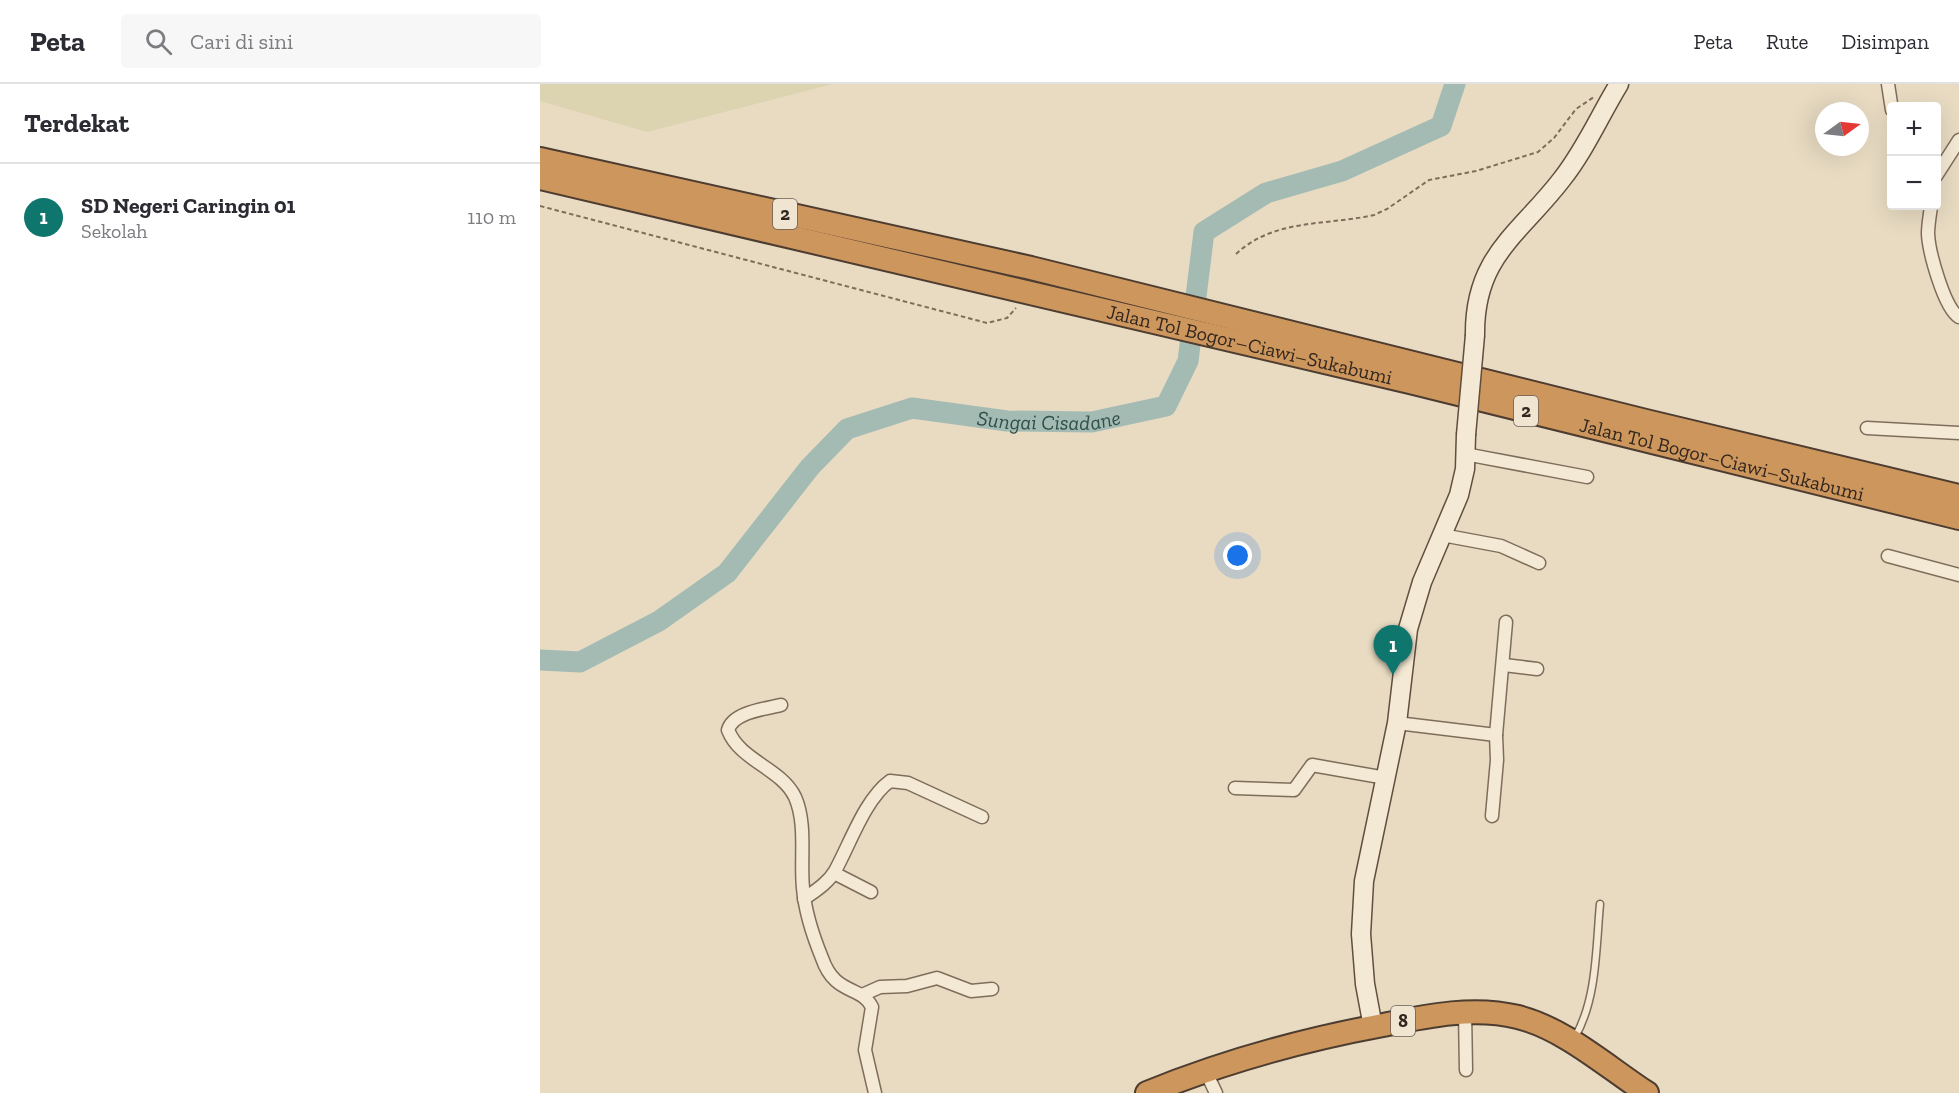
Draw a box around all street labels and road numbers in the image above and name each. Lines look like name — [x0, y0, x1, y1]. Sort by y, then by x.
road number: 2 — [773, 199, 797, 229]
street label: Jalan Tol Bogor–Ciawi–Sukabumi — [1105, 299, 1395, 390]
road number: 2 — [1514, 396, 1538, 426]
street label: Jalan Tol Bogor–Ciawi–Sukabumi — [1577, 412, 1867, 506]
road number: 8 — [1391, 1006, 1415, 1036]

